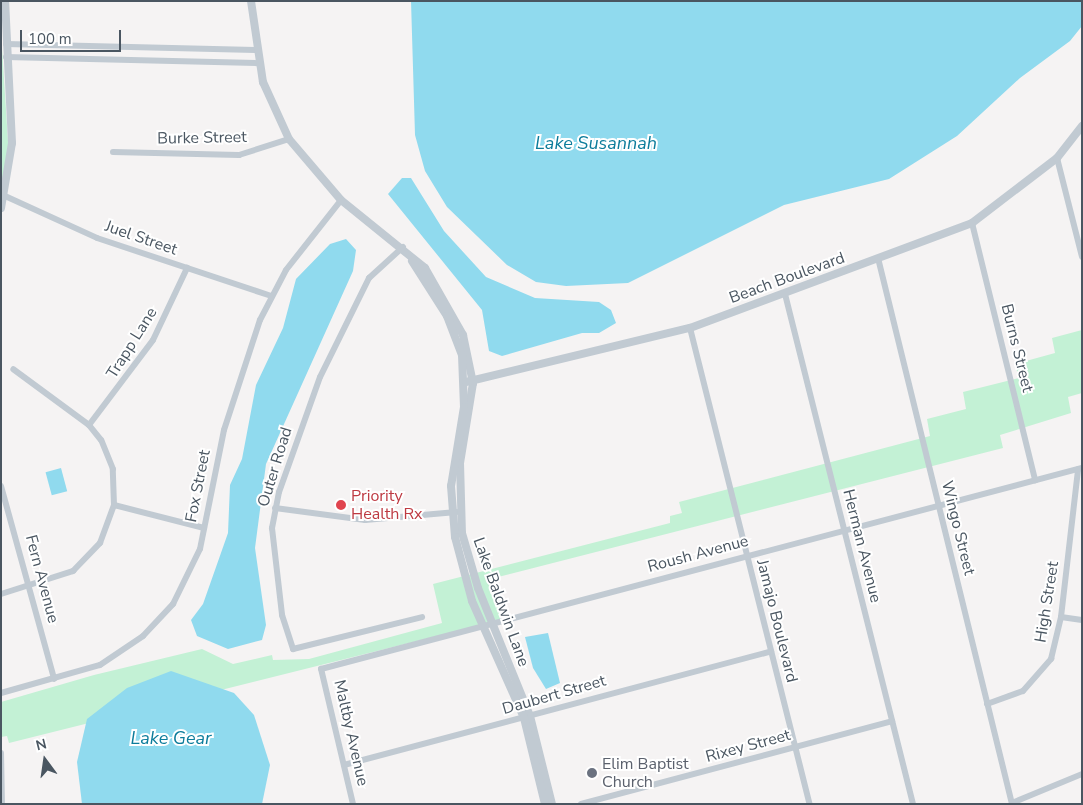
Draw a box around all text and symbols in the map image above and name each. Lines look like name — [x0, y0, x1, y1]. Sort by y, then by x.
scale bar — [22, 20, 124, 52]
text: 100 m — [28, 29, 72, 49]
street label: Burke Street — [157, 128, 247, 148]
water label: Lake Susannah — [535, 132, 657, 154]
street label: Juel Street — [102, 217, 180, 259]
street label: Beach Boulevard — [727, 248, 847, 308]
street label: Burns Street — [997, 302, 1037, 394]
street label: Trapp Lane — [103, 304, 161, 382]
street label: Outer Road — [254, 425, 296, 509]
street label: Fox Street — [182, 448, 214, 524]
street label: Wingo Street — [937, 479, 979, 577]
place label: Priority Health Rx — [351, 486, 423, 524]
street label: Herman Avenue — [839, 487, 885, 605]
marker: Priority Health Rx — [335, 499, 347, 511]
street label: Roush Avenue — [645, 531, 751, 577]
street label: Fern Avenue — [21, 533, 63, 625]
street label: Lake Baldwin Lane — [469, 535, 533, 669]
street label: Jamajo Boulevard — [752, 558, 802, 684]
street label: High Street — [1031, 560, 1063, 644]
street label: Daubert Street — [500, 671, 608, 719]
street label: Maltby Avenue — [329, 678, 373, 788]
street label: Rixey Street — [703, 725, 793, 767]
water label: Lake Gear — [131, 727, 211, 749]
text: N — [34, 734, 49, 755]
north arrow — [20, 735, 70, 785]
place label: Elim Baptist Church — [602, 754, 689, 792]
marker: Elim Baptist Church — [586, 767, 598, 779]

